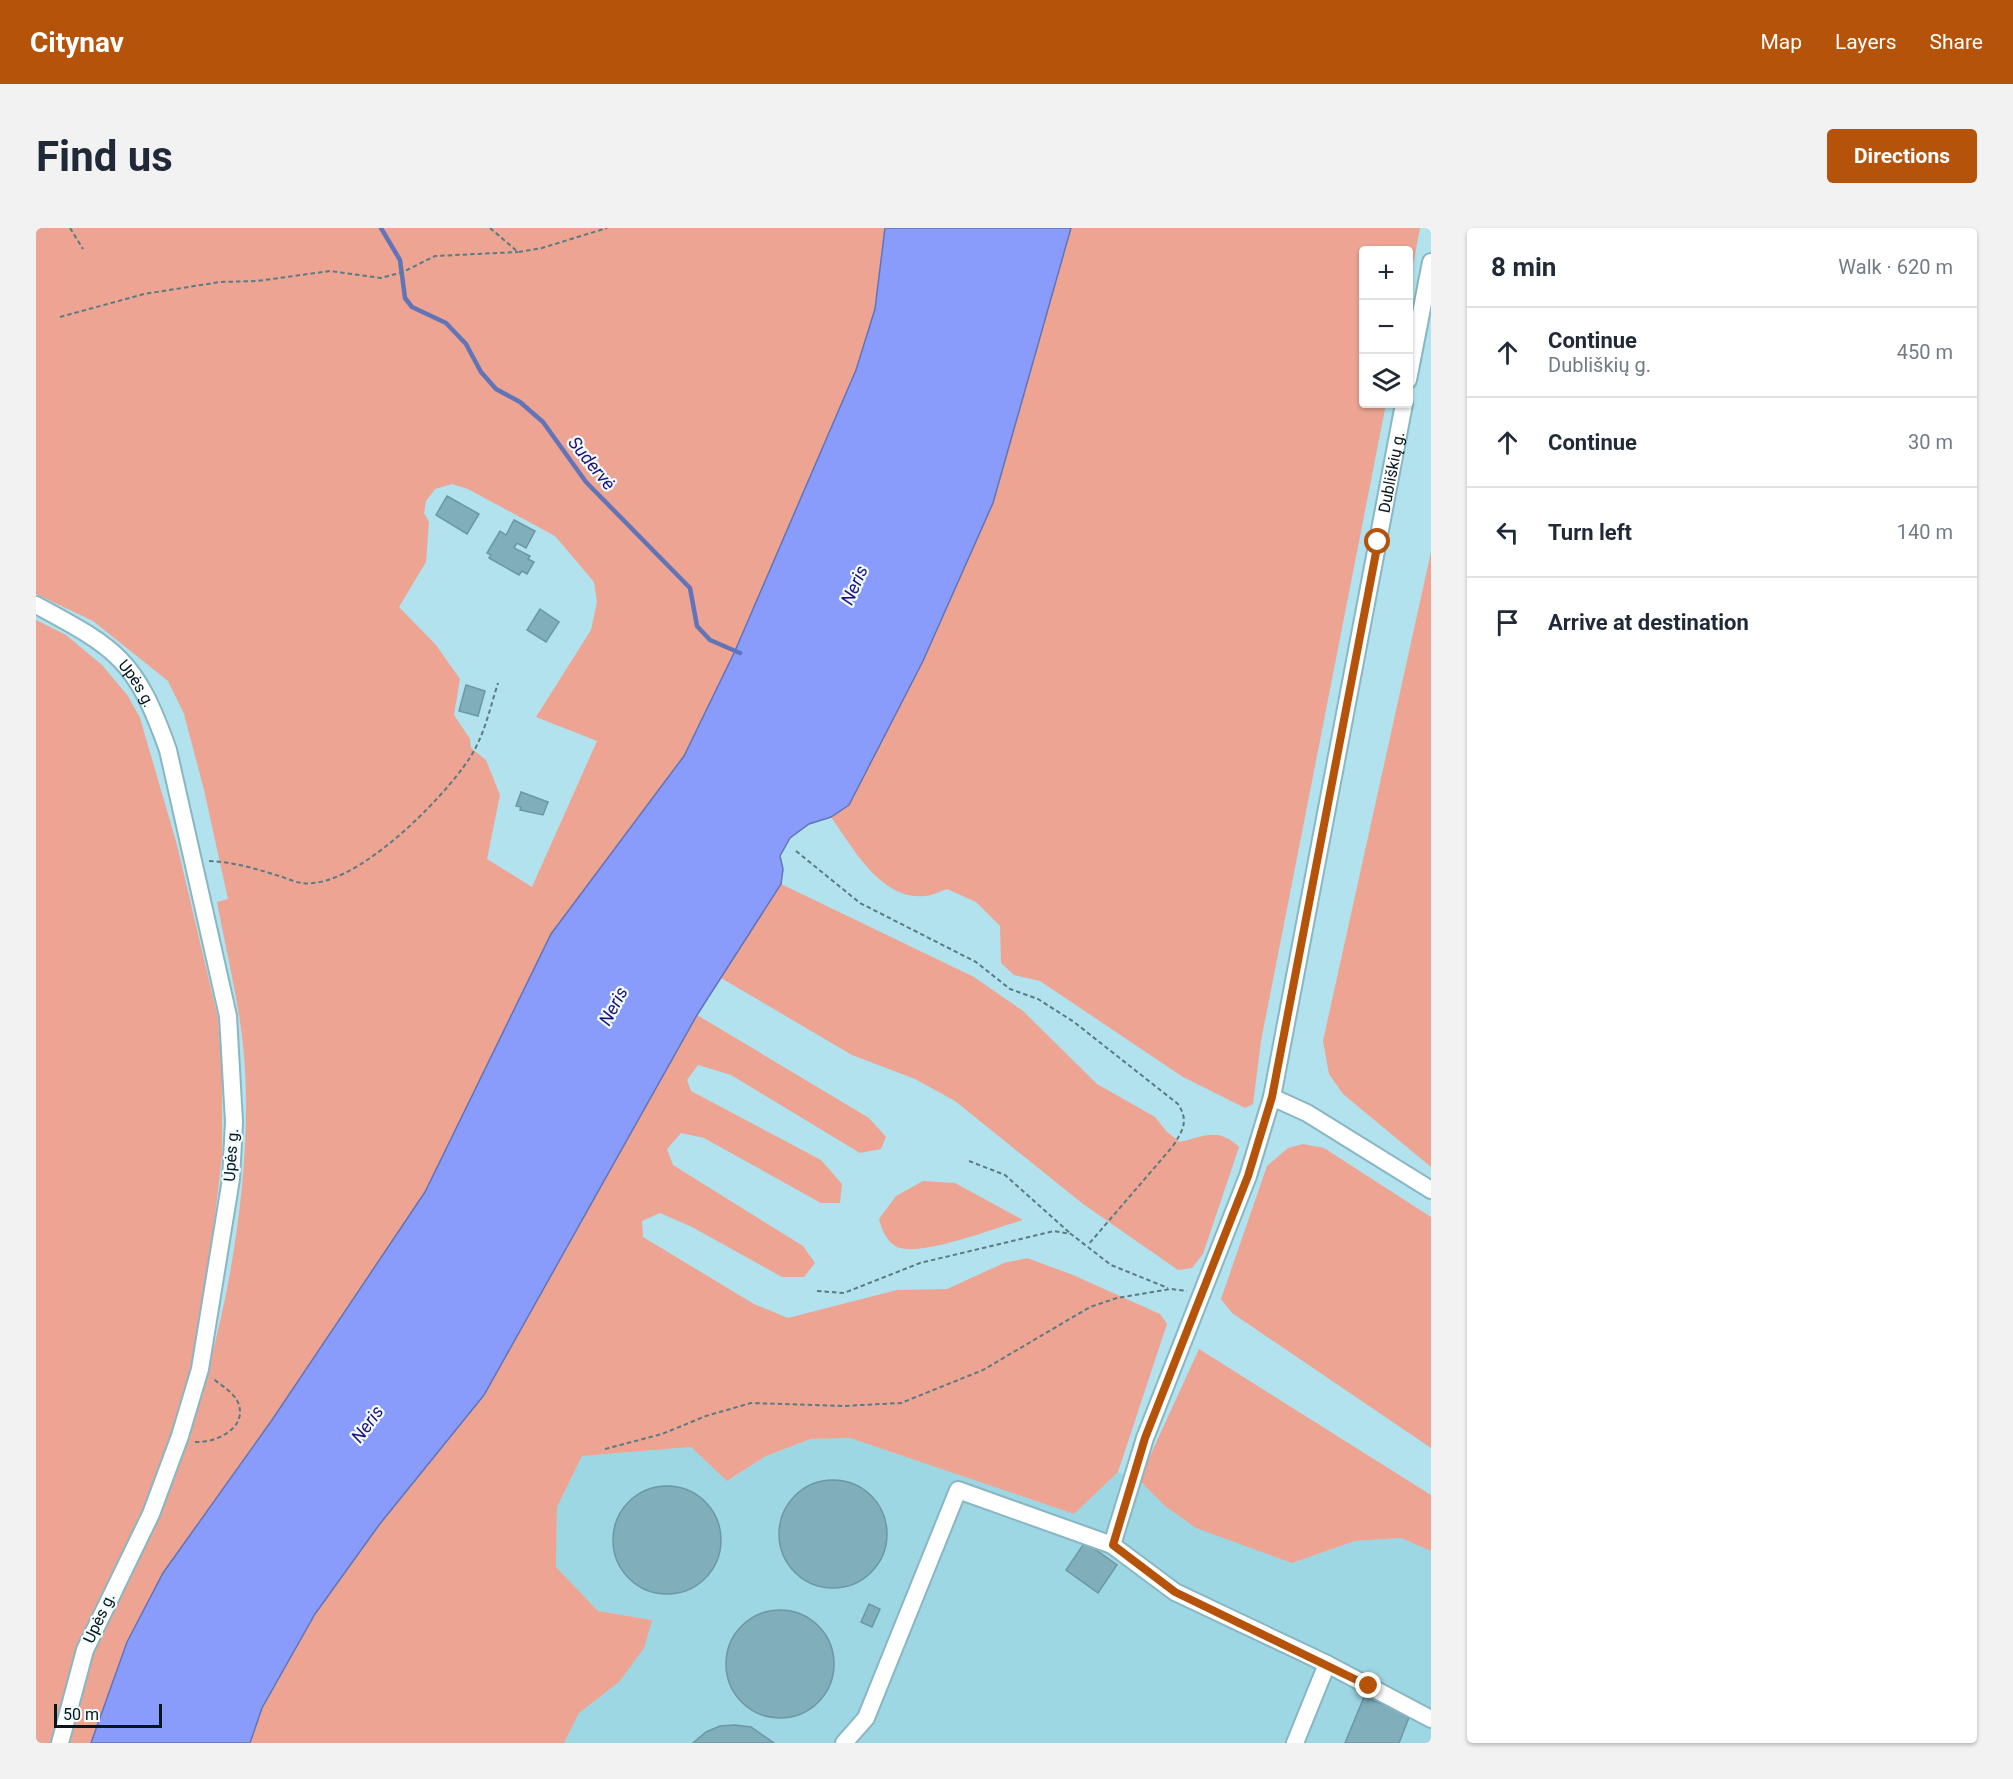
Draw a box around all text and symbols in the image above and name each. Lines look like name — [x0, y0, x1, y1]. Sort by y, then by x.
text: Citynav — [30, 26, 124, 59]
text: Map — [1760, 30, 1802, 54]
text: Layers — [1835, 30, 1896, 54]
text: Share — [1929, 30, 1983, 54]
button: Directions — [1827, 129, 1977, 183]
text: Find us — [36, 132, 173, 181]
map controls — [1359, 246, 1413, 408]
button: + — [1359, 246, 1413, 300]
text: 8 min — [1491, 252, 1556, 282]
text: Walk · 620 m — [1838, 255, 1953, 279]
button: − — [1359, 300, 1413, 354]
text: Continue — [1548, 328, 1637, 353]
icon: ahead — [1491, 336, 1524, 369]
text: 450 m — [1897, 340, 1953, 364]
text: Dubliškių g. — [1548, 353, 1651, 377]
button: layers — [1359, 354, 1413, 408]
icon: ahead — [1491, 426, 1524, 459]
street label: Dubliškių g. — [1374, 430, 1408, 515]
text: Continue — [1548, 430, 1637, 455]
text: 30 m — [1908, 430, 1953, 454]
water label: Sudervė — [564, 432, 620, 494]
icon: left — [1491, 516, 1524, 549]
text: Turn left — [1548, 520, 1632, 545]
text: 140 m — [1897, 520, 1953, 544]
route start — [1364, 528, 1390, 554]
water label: Neris — [836, 562, 872, 608]
icon: arrive — [1491, 606, 1524, 639]
text: Arrive at destination — [1548, 610, 1749, 635]
street label: Upės g. — [115, 655, 159, 710]
water label: Neris — [594, 983, 632, 1029]
street label: Upės g. — [220, 1128, 242, 1182]
water label: Neris — [346, 1401, 388, 1447]
street label: Upės g. — [79, 1590, 119, 1646]
route end — [1355, 1672, 1381, 1698]
scale bar — [54, 1701, 162, 1728]
text: 50 m — [63, 1705, 99, 1724]

